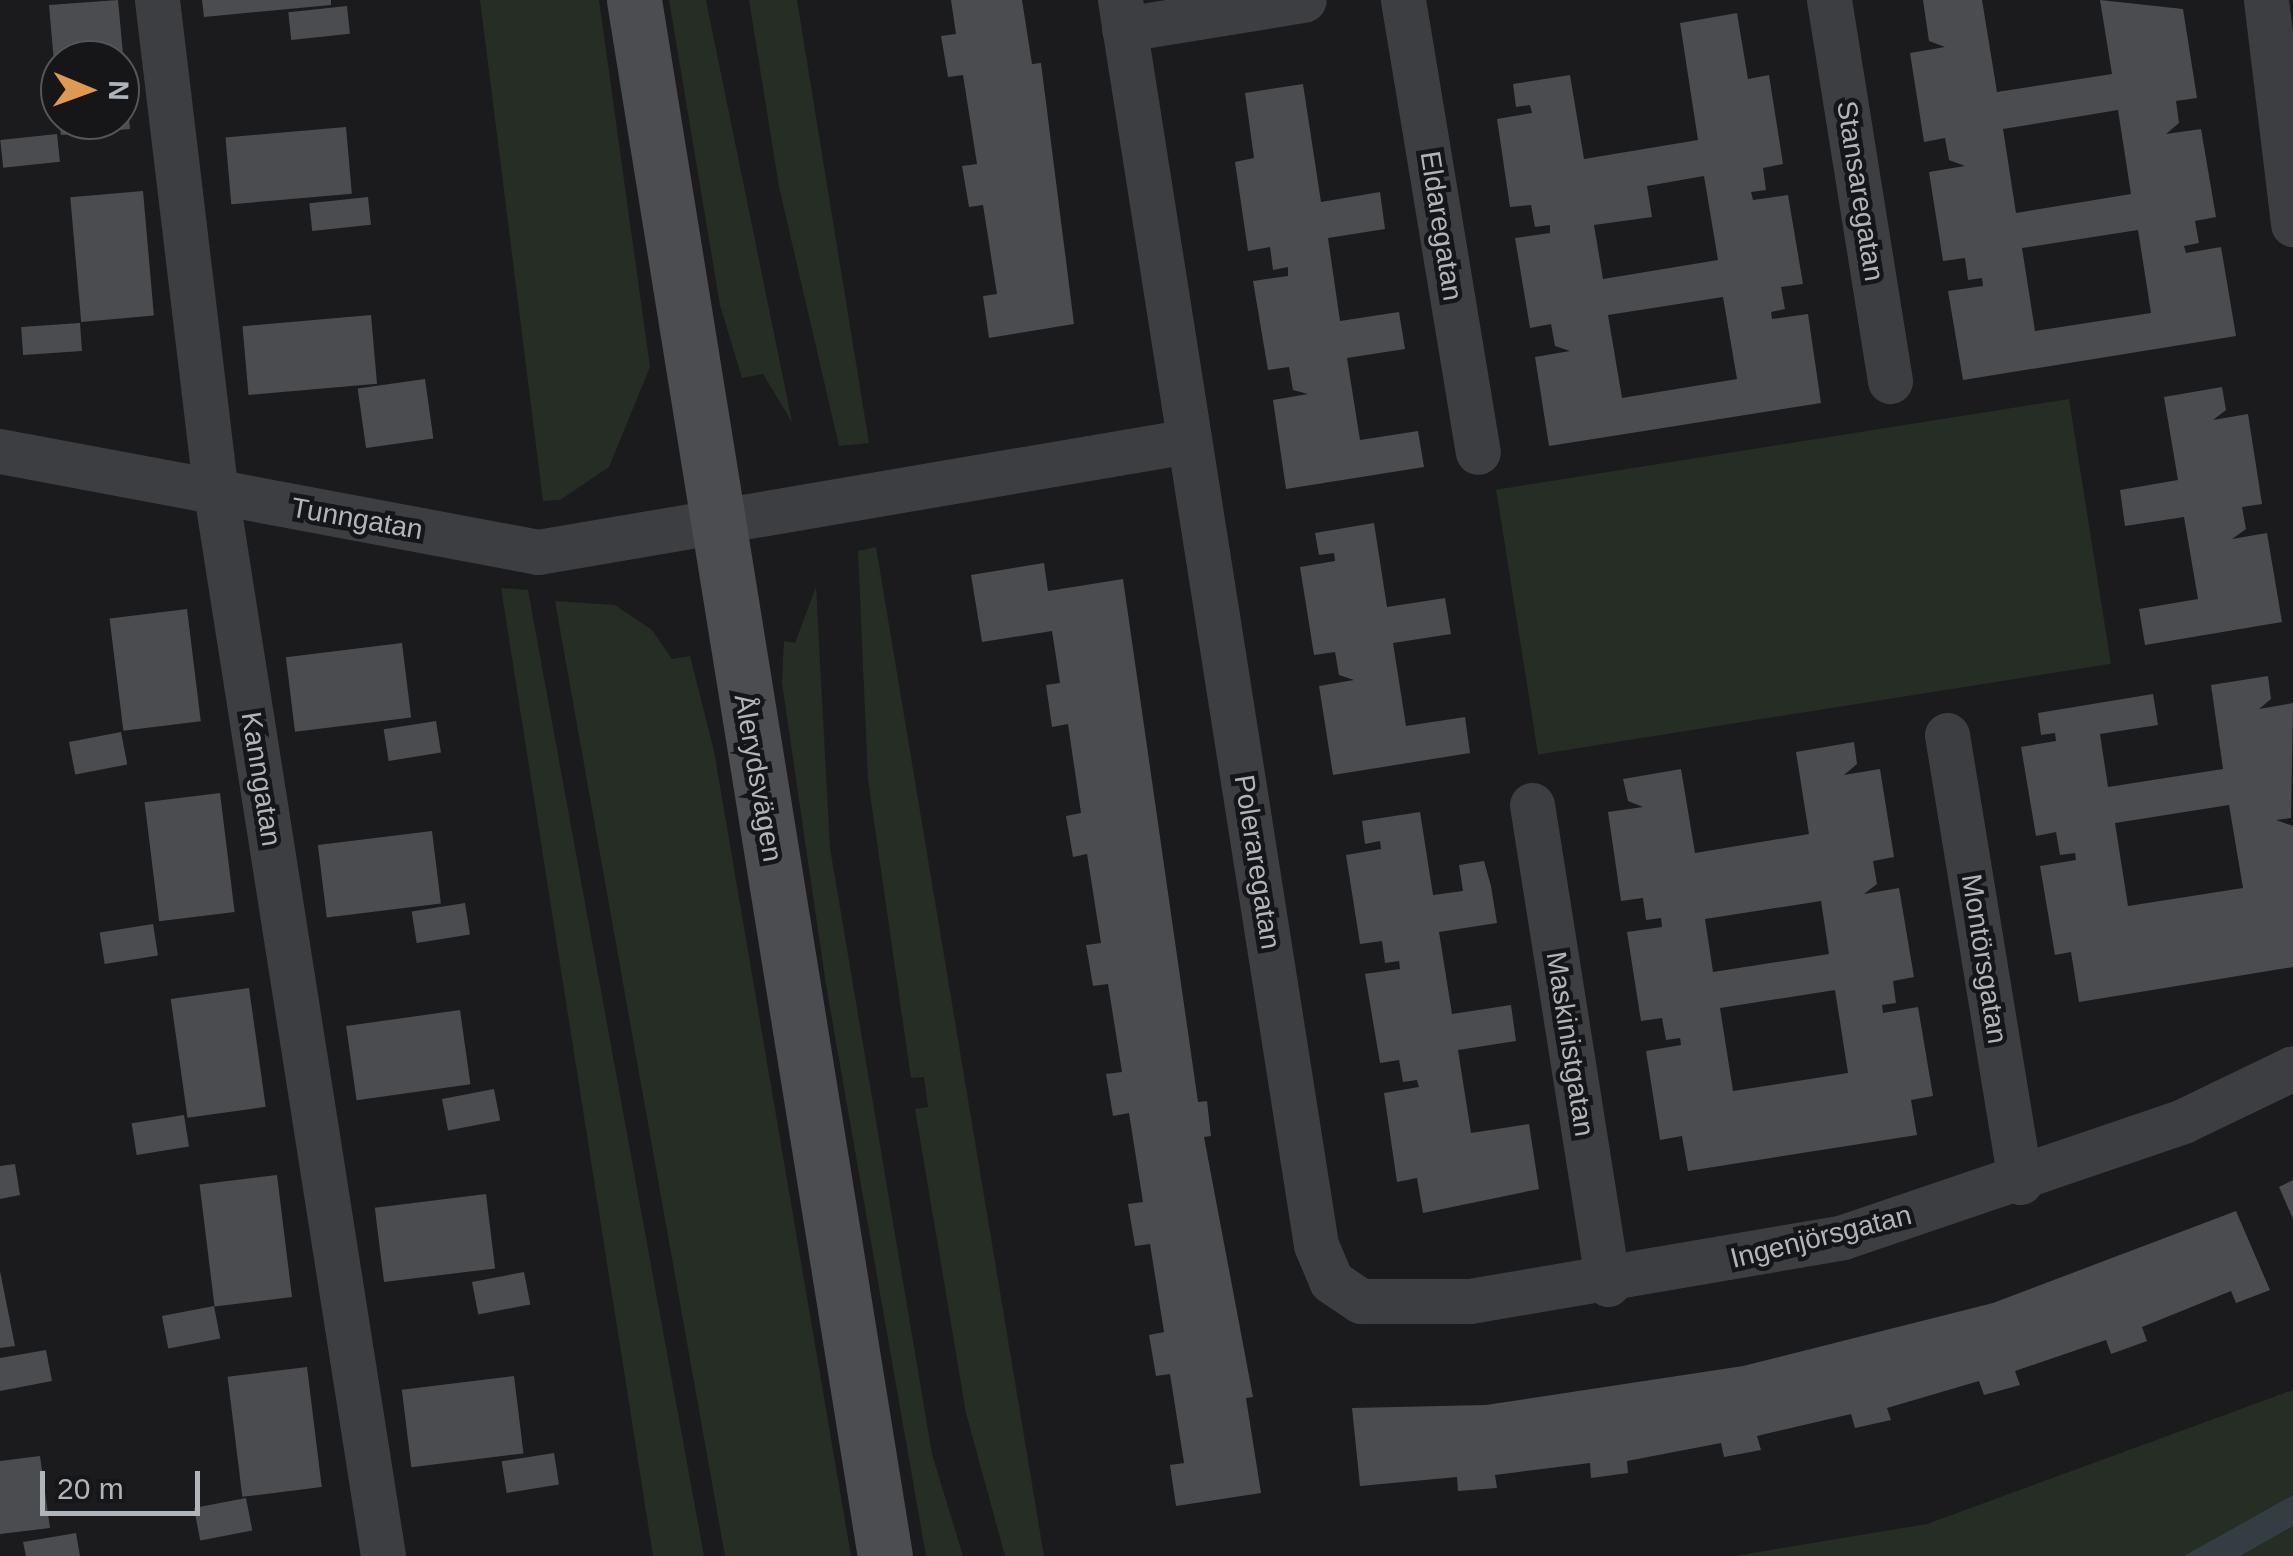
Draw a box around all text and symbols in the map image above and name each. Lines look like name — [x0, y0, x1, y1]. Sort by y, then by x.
north arrow — [40, 40, 140, 140]
text: N — [103, 80, 134, 101]
street label: Stansaregatan — [1829, 98, 1891, 284]
street label: Eldaregatan — [1413, 149, 1469, 303]
street label: Tunngatan — [289, 491, 425, 547]
street label: Ålerydsvägen — [727, 692, 789, 864]
street label: Kanngatan — [234, 709, 288, 849]
street label: Poleraregatan — [1227, 773, 1287, 951]
street label: Montörsgatan — [1954, 872, 2014, 1046]
street label: Maskinistgatan — [1539, 949, 1601, 1139]
street label: Ingenjörsgatan — [1727, 1198, 1915, 1276]
scale bar — [45, 1451, 205, 1513]
text: 20 m — [57, 1472, 124, 1505]

